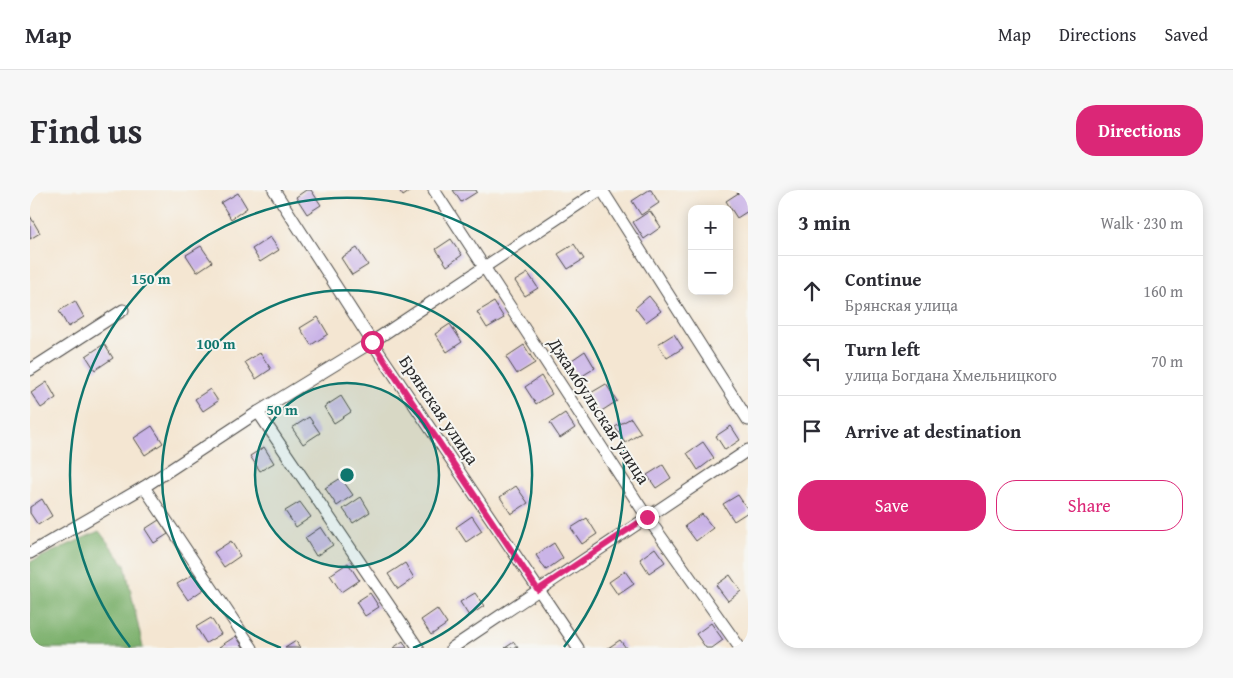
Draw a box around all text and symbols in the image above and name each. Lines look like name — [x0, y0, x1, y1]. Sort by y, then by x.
text: Map — [25, 17, 72, 52]
text: Map — [998, 21, 1031, 48]
text: Directions — [1059, 21, 1136, 48]
text: Saved — [1164, 21, 1208, 48]
text: Find us — [30, 105, 143, 156]
button: Directions — [1076, 105, 1203, 156]
map controls — [688, 205, 733, 295]
button: + — [688, 205, 733, 250]
text: 3 min — [798, 207, 850, 238]
text: Walk · 230 m — [1100, 211, 1183, 235]
button: − — [688, 250, 733, 295]
text: Continue — [845, 265, 922, 293]
text: 150 m — [131, 268, 171, 289]
icon: ahead — [798, 277, 826, 305]
text: 160 m — [1143, 279, 1183, 303]
text: Брянская улица — [845, 293, 958, 317]
route start — [361, 331, 384, 354]
street label: Джамбульская улица — [541, 331, 657, 490]
text: 100 m — [196, 333, 236, 354]
text: Turn left — [845, 335, 920, 363]
icon: left — [798, 347, 826, 375]
street label: Брянская улица — [393, 349, 486, 470]
text: 70 m — [1151, 349, 1183, 373]
text: улица Богдана Хмельницкого — [845, 363, 1057, 387]
text: 50 m — [266, 399, 298, 420]
icon: arrive — [798, 417, 826, 445]
text: Arrive at destination — [845, 417, 1021, 445]
centre of rings — [338, 466, 356, 484]
button: Save — [798, 480, 986, 531]
button: Share — [996, 480, 1183, 531]
route end — [636, 506, 659, 529]

